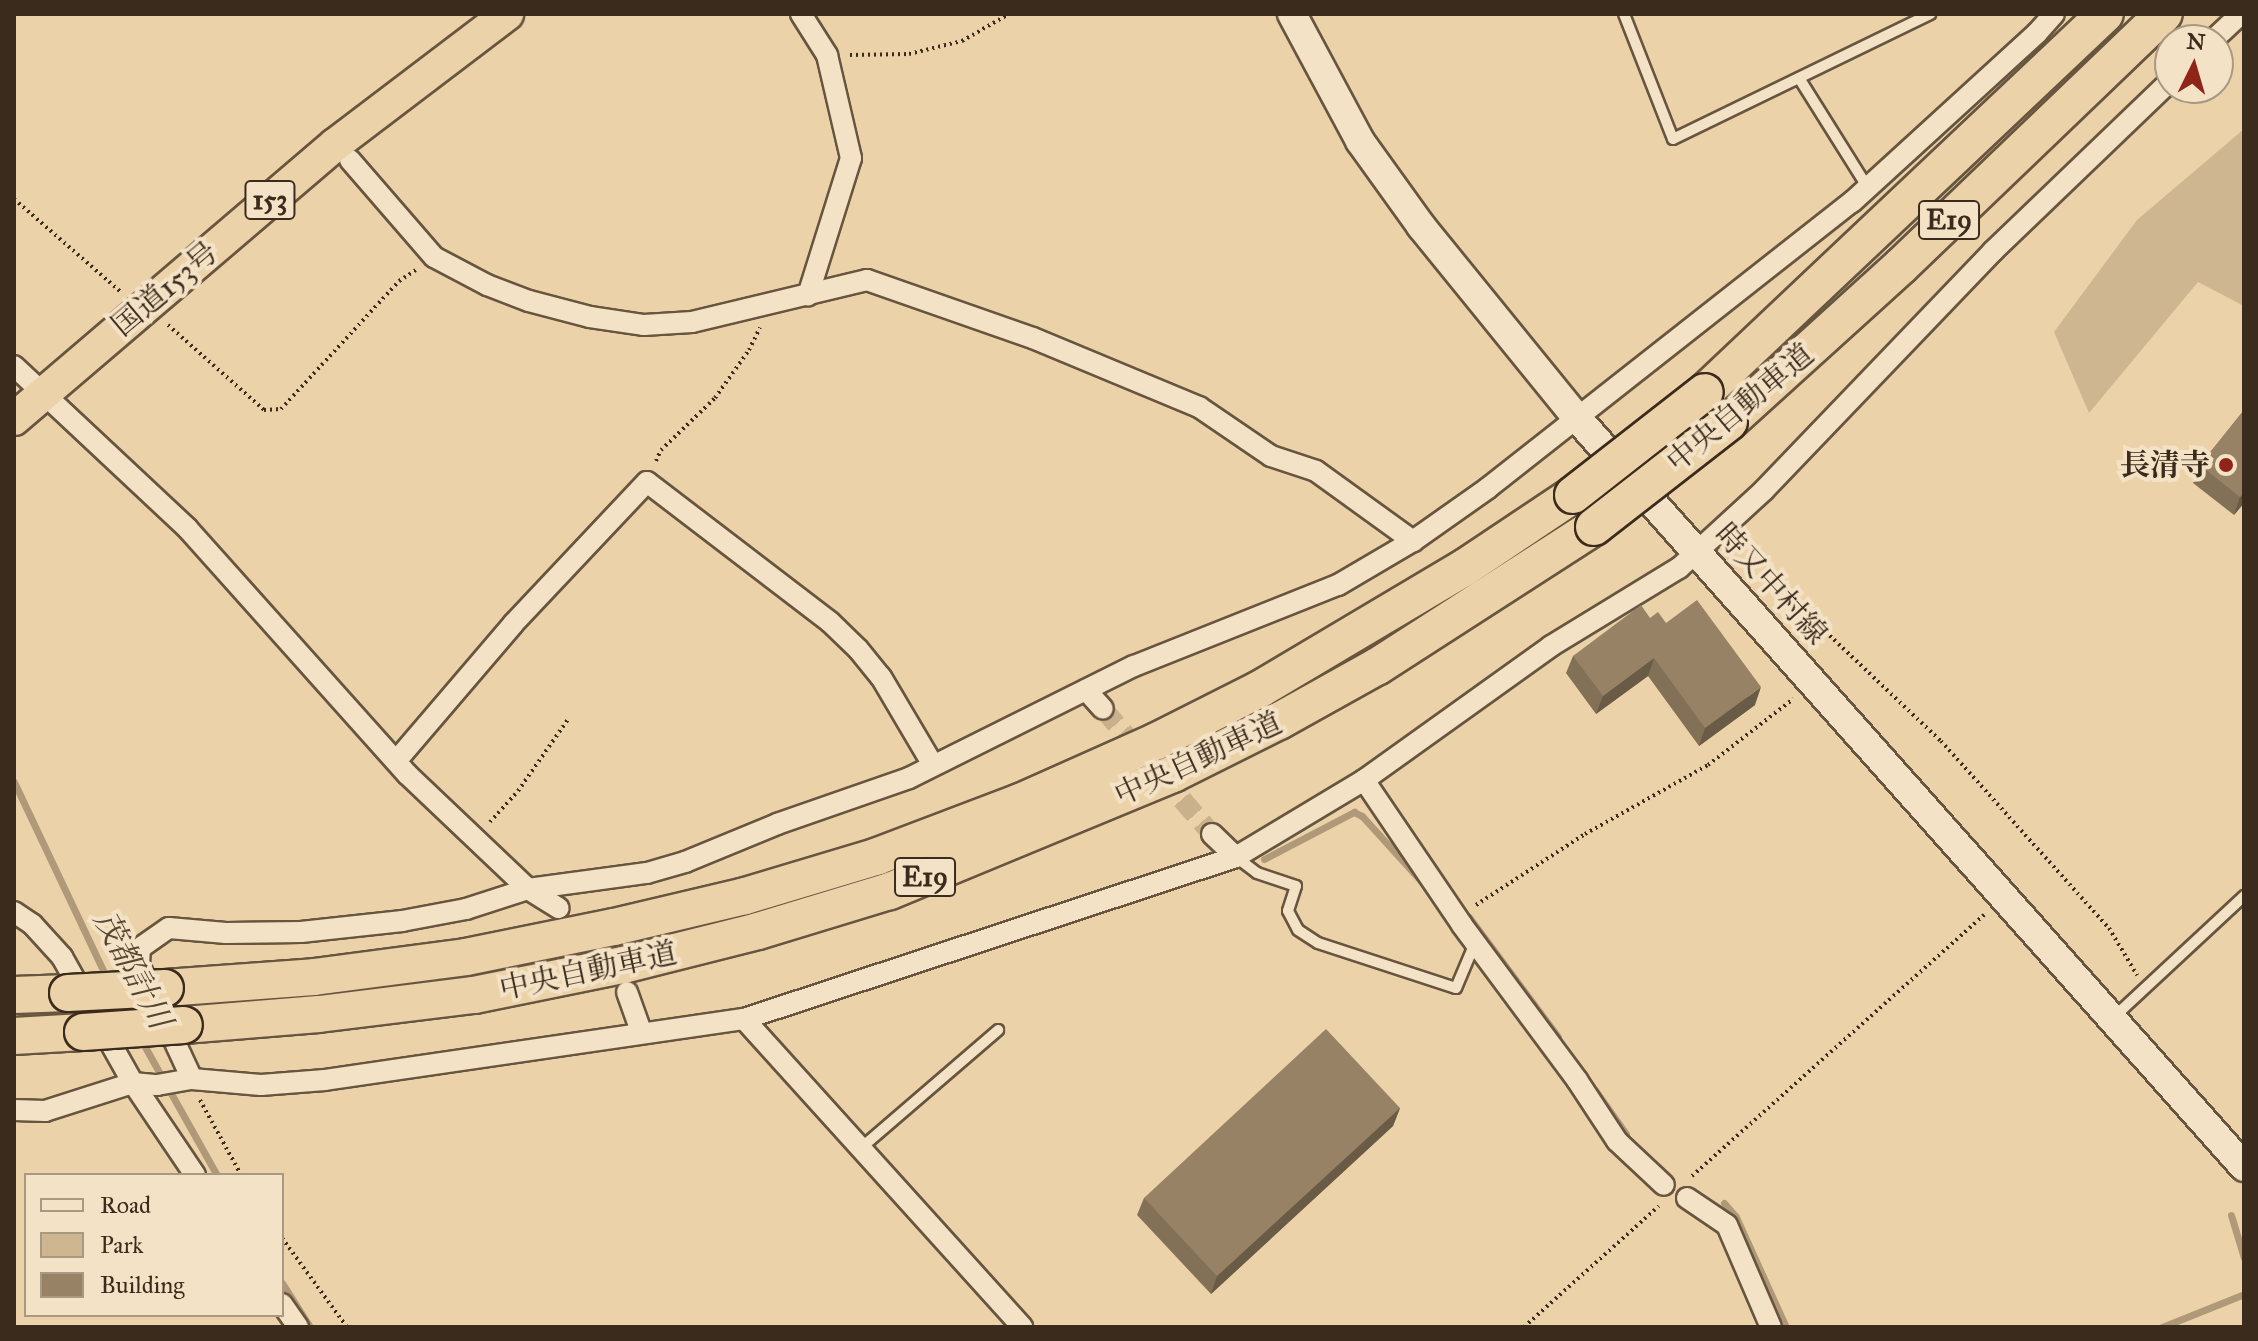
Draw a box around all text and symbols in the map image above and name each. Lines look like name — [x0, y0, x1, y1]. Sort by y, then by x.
north arrow — [2154, 24, 2234, 104]
text: N — [2185, 27, 2206, 56]
road number: 153 — [244, 176, 296, 224]
road number: E19 — [1917, 196, 1981, 244]
street label: 国道153号 — [105, 234, 225, 344]
street label: 中央自動車道 — [1659, 336, 1821, 480]
place label: 長清寺 — [2120, 447, 2210, 483]
marker: 長清寺 — [2217, 456, 2235, 474]
street label: 時又中村線 — [1707, 516, 1835, 652]
street label: 中央自動車道 — [1109, 705, 1287, 813]
road number: E19 — [893, 853, 957, 901]
water label: 茂都計川 — [85, 904, 179, 1036]
street label: 中央自動車道 — [496, 935, 680, 1007]
legend — [24, 1173, 284, 1317]
text: Road — [100, 1190, 151, 1220]
text: Park — [100, 1230, 143, 1260]
text: Building — [100, 1270, 185, 1300]

